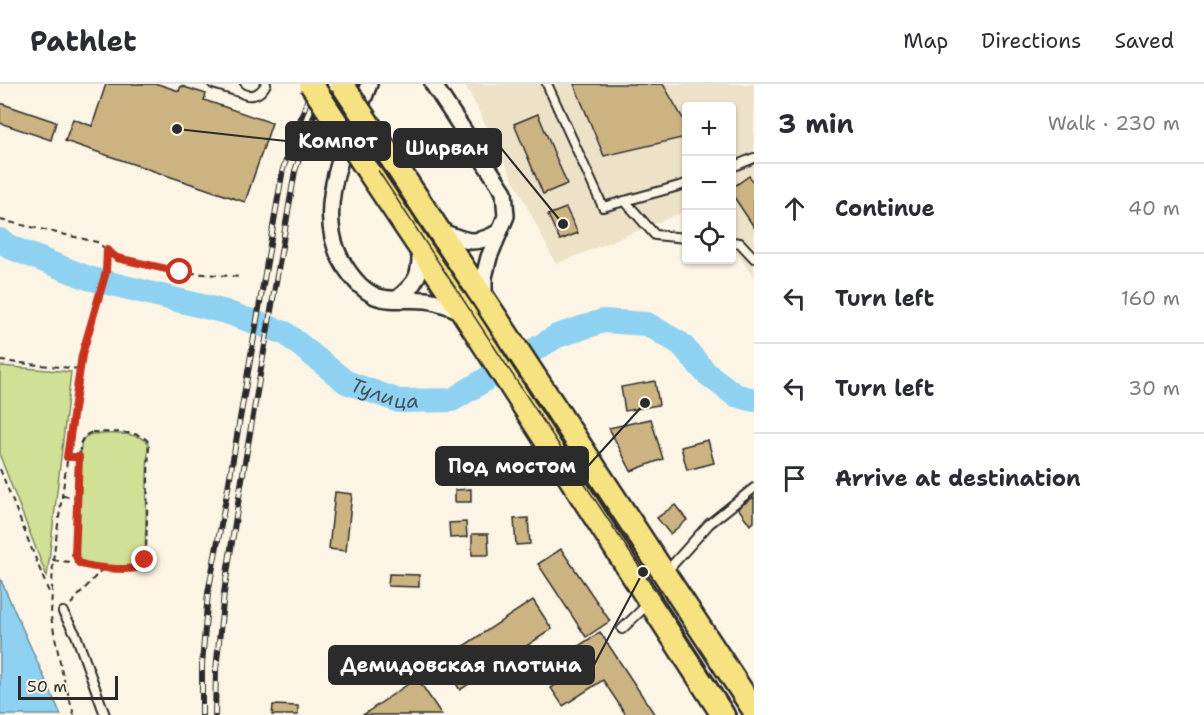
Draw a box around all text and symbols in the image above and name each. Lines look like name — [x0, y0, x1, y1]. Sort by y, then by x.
text: Pathlet — [30, 22, 137, 60]
text: Map — [903, 27, 948, 55]
text: Directions — [981, 27, 1081, 55]
text: Saved — [1114, 27, 1174, 55]
map controls — [682, 102, 736, 264]
button: + — [682, 102, 736, 156]
text: 3 min — [778, 106, 854, 141]
text: Walk · 230 m — [1048, 110, 1180, 136]
callout: Компот — [286, 122, 390, 160]
text: Компот — [298, 128, 378, 154]
callout: Ширван — [394, 129, 501, 167]
text: Ширван — [405, 135, 489, 161]
button: − — [682, 156, 736, 210]
icon: ahead — [778, 192, 811, 225]
text: Continue — [835, 194, 935, 223]
text: 40 m — [1128, 195, 1180, 221]
button: locate — [682, 210, 736, 264]
route start — [166, 258, 192, 284]
icon: left — [778, 282, 811, 315]
text: Turn left — [835, 284, 934, 313]
text: 160 m — [1121, 285, 1180, 311]
water label: Тулица — [347, 372, 419, 414]
icon: left — [778, 372, 811, 405]
text: Turn left — [835, 374, 934, 403]
text: 30 m — [1128, 375, 1180, 401]
callout: Под мостом — [436, 447, 588, 485]
text: Под мостом — [448, 453, 576, 479]
icon: arrive — [778, 462, 811, 495]
text: Arrive at destination — [835, 464, 1081, 493]
route end — [131, 546, 157, 572]
callout: Демидовская плотина — [329, 646, 594, 684]
text: Демидовская плотина — [340, 652, 582, 678]
scale bar — [18, 673, 118, 700]
text: 50 m — [27, 676, 67, 697]

